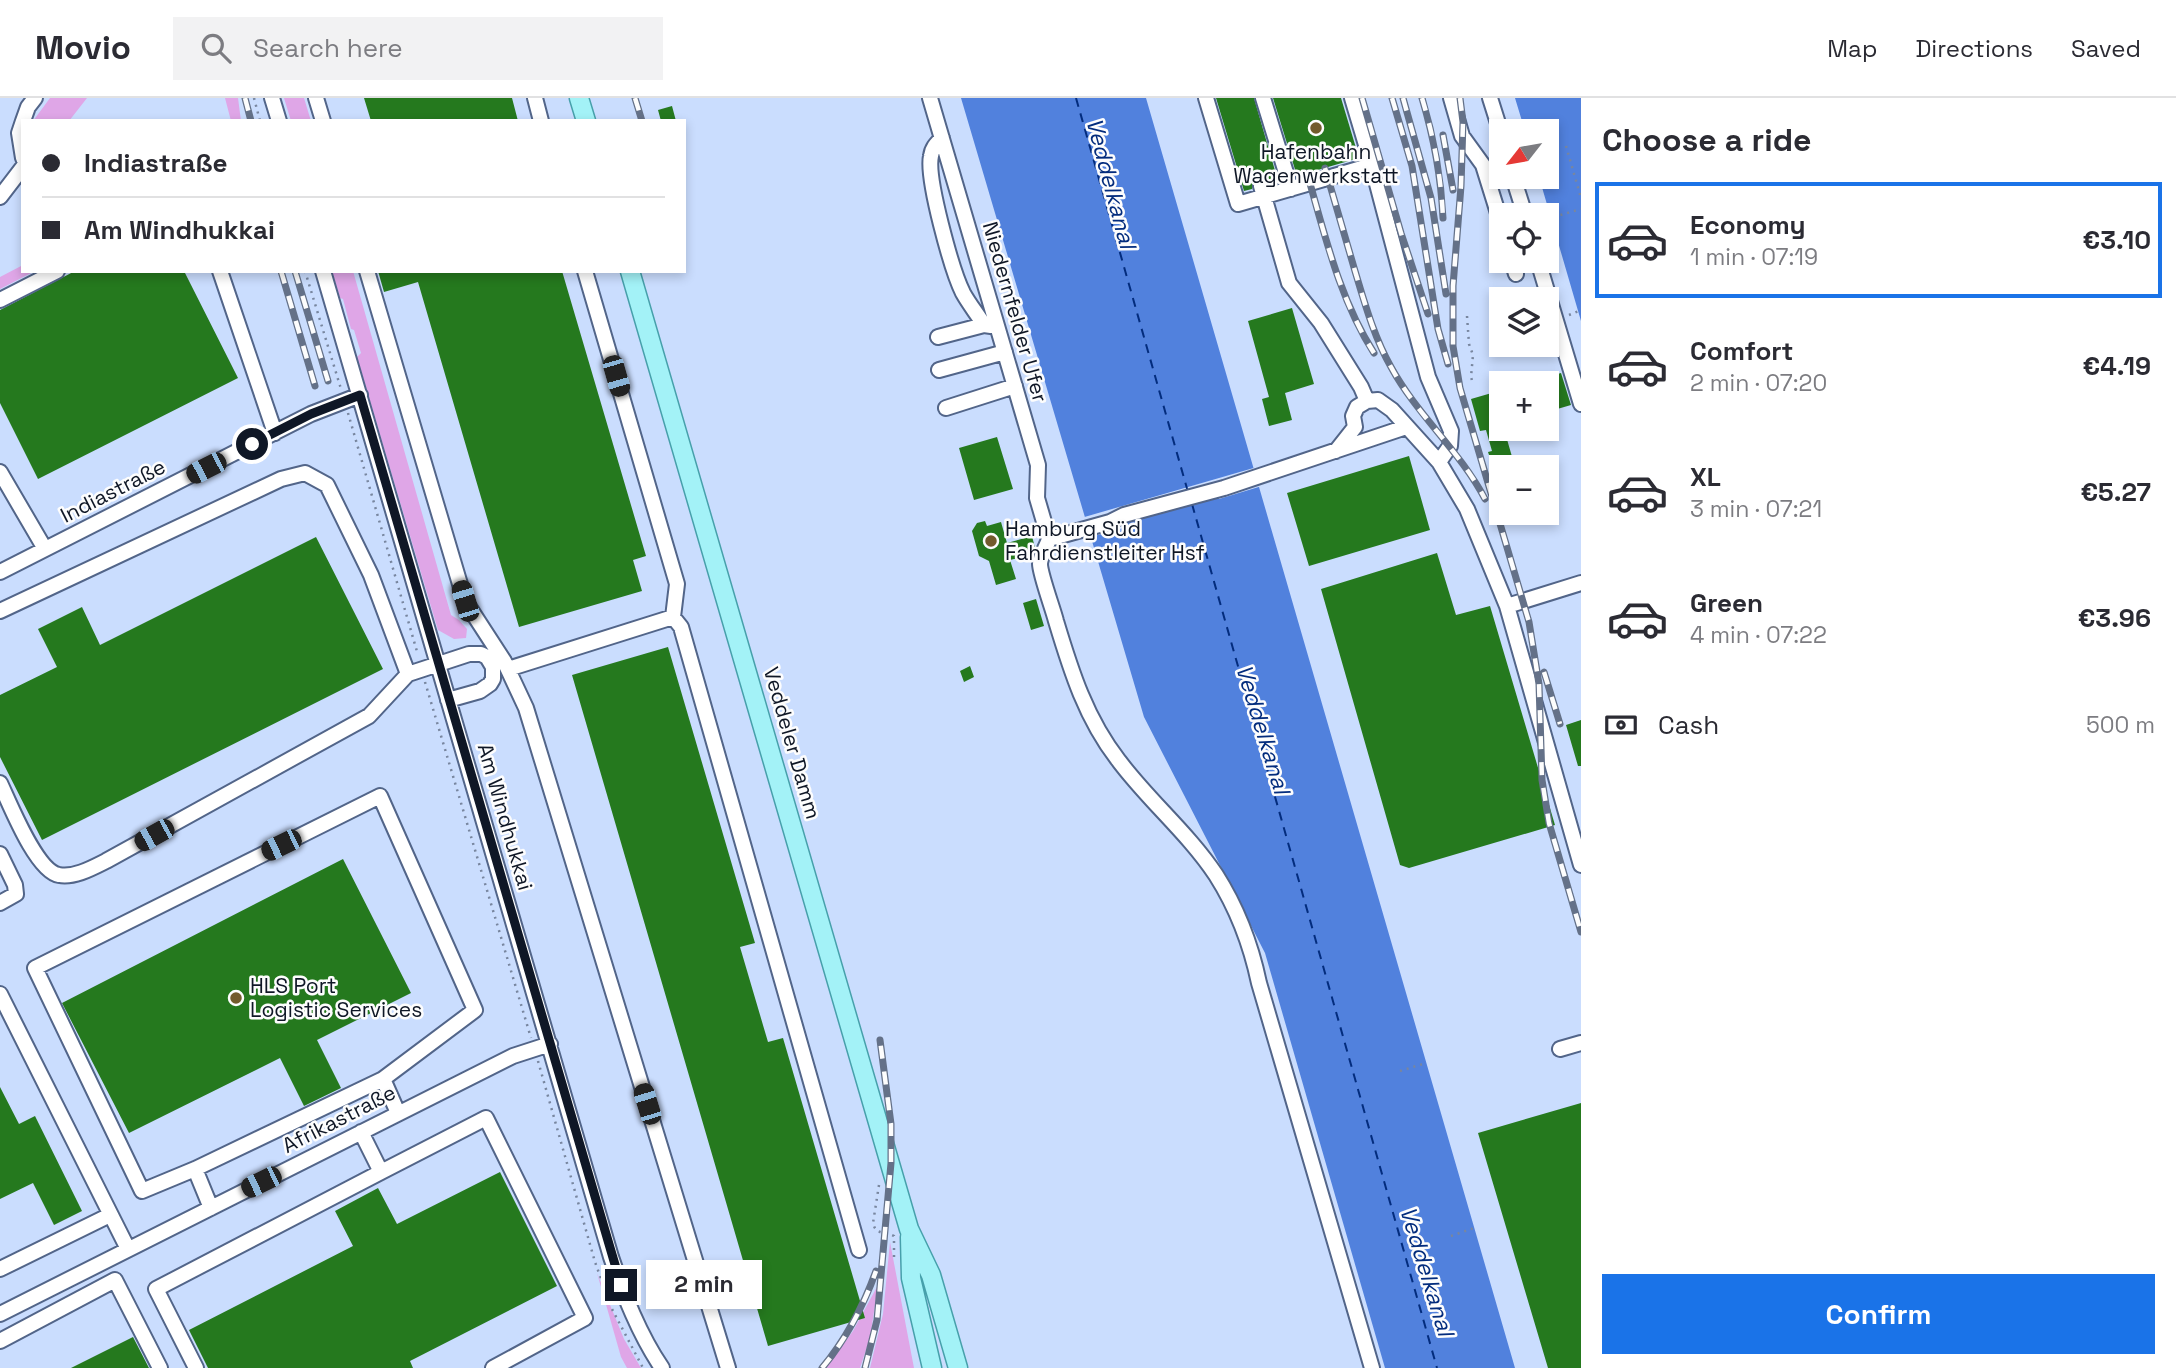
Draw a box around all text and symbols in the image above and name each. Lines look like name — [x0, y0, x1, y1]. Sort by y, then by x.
search box — [173, 17, 663, 80]
text: Movio — [35, 27, 131, 69]
icon: search — [197, 29, 235, 67]
text: Search here — [253, 31, 403, 65]
text: Map — [1827, 33, 1877, 64]
text: Directions — [1915, 33, 2033, 64]
text: Saved — [2071, 33, 2141, 64]
water label: Veddelkanal — [1079, 114, 1143, 254]
north arrow — [1489, 119, 1559, 189]
map controls — [1489, 119, 1559, 525]
marker: Hafenbahn Wagenwerkstatt — [1308, 120, 1324, 136]
text: Choose a ride — [1602, 120, 1812, 160]
place label: Hafenbahn Wagenwerkstatt — [1233, 138, 1399, 189]
text: Indiastraße — [84, 146, 227, 180]
button: locate — [1489, 203, 1559, 273]
text: Economy — [1690, 208, 1806, 242]
icon: car — [1606, 209, 1669, 272]
text: Am Windhukkai — [84, 213, 275, 247]
street label: Niedernfelder Ufer — [977, 218, 1054, 405]
text: €3.10 — [2083, 223, 2151, 257]
text: 1 min · 07:19 — [1690, 242, 1818, 272]
button: layers — [1489, 287, 1559, 357]
text: Comfort — [1690, 334, 1793, 368]
icon: car — [1606, 335, 1669, 398]
text: €4.19 — [2083, 349, 2151, 383]
car — [601, 353, 632, 399]
text: 2 min · 07:20 — [1690, 368, 1827, 398]
button: + — [1489, 371, 1559, 441]
route start — [236, 428, 268, 460]
car — [183, 449, 230, 487]
street label: Indiastraße — [56, 453, 170, 529]
button: − — [1489, 455, 1559, 525]
text: XL — [1690, 460, 1721, 494]
icon: car — [1606, 461, 1669, 524]
text: €5.27 — [2080, 475, 2151, 509]
text: 3 min · 07:21 — [1690, 494, 1822, 524]
place label: Hamburg Süd Fahrdienstleiter Hsf — [1005, 515, 1205, 566]
marker: Hamburg Süd Fahrdienstleiter Hsf — [983, 533, 999, 549]
car — [449, 578, 482, 624]
text: Green — [1690, 586, 1763, 620]
icon: car — [1606, 587, 1669, 650]
text: €3.96 — [2078, 601, 2151, 635]
text: 4 min · 07:22 — [1690, 620, 1827, 650]
water label: Veddelkanal — [1229, 660, 1298, 800]
street label: Veddeler Damm — [758, 664, 827, 822]
icon: cash — [1602, 706, 1640, 744]
text: Cash — [1658, 708, 1719, 742]
text: 500 m — [2086, 710, 2155, 740]
street label: Am Windhukkai — [472, 740, 539, 893]
car — [131, 816, 178, 854]
car — [258, 826, 305, 864]
place label: HLS Port Logistic Services — [250, 972, 422, 1023]
marker: HLS Port Logistic Services — [228, 990, 244, 1006]
street label: Afrikastraße — [277, 1078, 400, 1159]
car — [631, 1081, 664, 1127]
car — [238, 1163, 285, 1201]
water label: Veddelkanal — [1393, 1202, 1462, 1342]
callout: 2 min — [646, 1260, 761, 1310]
route end — [605, 1269, 637, 1301]
text: 2 min — [674, 1269, 734, 1299]
button: Confirm — [1602, 1274, 2155, 1354]

